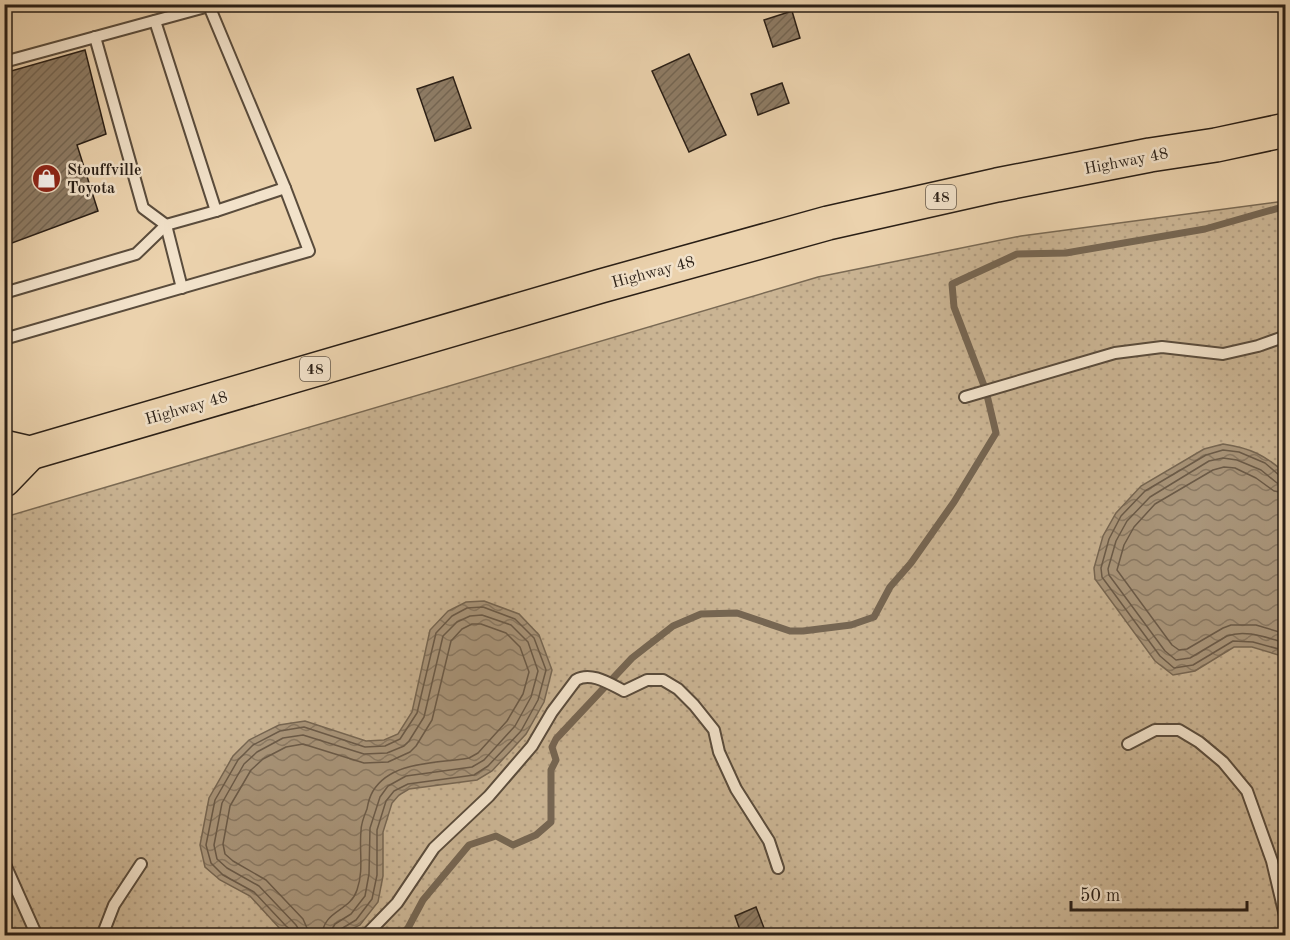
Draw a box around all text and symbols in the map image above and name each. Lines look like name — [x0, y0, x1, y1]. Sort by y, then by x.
street label: Highway 48 — [1083, 146, 1170, 178]
shop icon: Stouffville Toyota — [30, 162, 62, 194]
place label: Stouffville Toyota — [67, 163, 141, 197]
road number: 48 — [926, 185, 956, 209]
street label: Highway 48 — [610, 254, 697, 292]
road number: 48 — [300, 357, 330, 381]
street label: Highway 48 — [143, 389, 230, 428]
scale bar — [1071, 874, 1246, 912]
text: 50 m — [1080, 887, 1120, 905]

